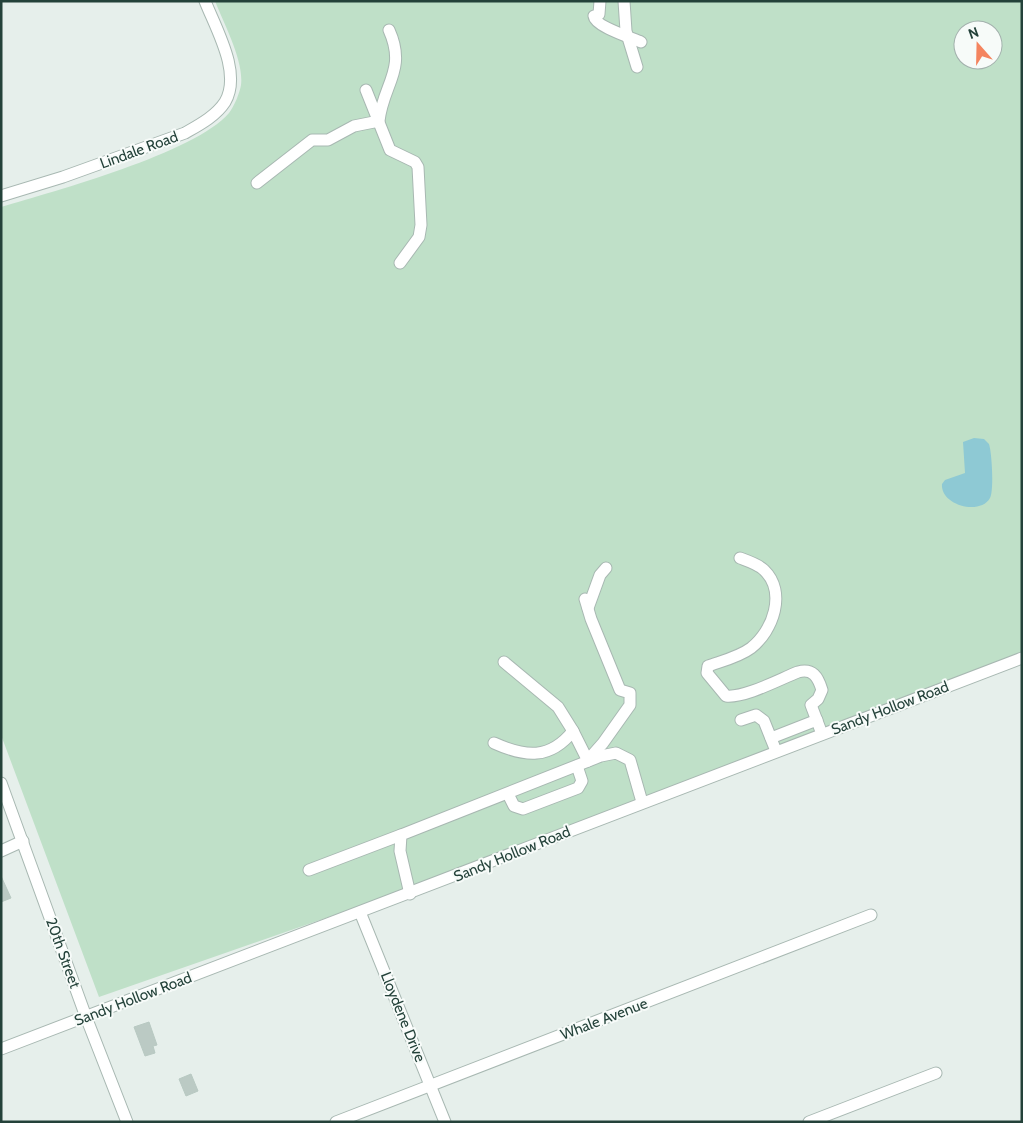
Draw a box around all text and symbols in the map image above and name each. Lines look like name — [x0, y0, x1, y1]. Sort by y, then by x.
north arrow — [953, 20, 1003, 70]
text: N — [966, 23, 981, 43]
street label: Lindale Road — [98, 128, 180, 172]
street label: Sandy Hollow Road — [829, 677, 951, 739]
street label: Sandy Hollow Road — [451, 822, 573, 886]
street label: 20th Street — [42, 915, 84, 991]
street label: Sandy Hollow Road — [72, 968, 194, 1030]
street label: Lloydene Drive — [377, 969, 429, 1065]
street label: Whale Avenue — [558, 994, 650, 1044]

